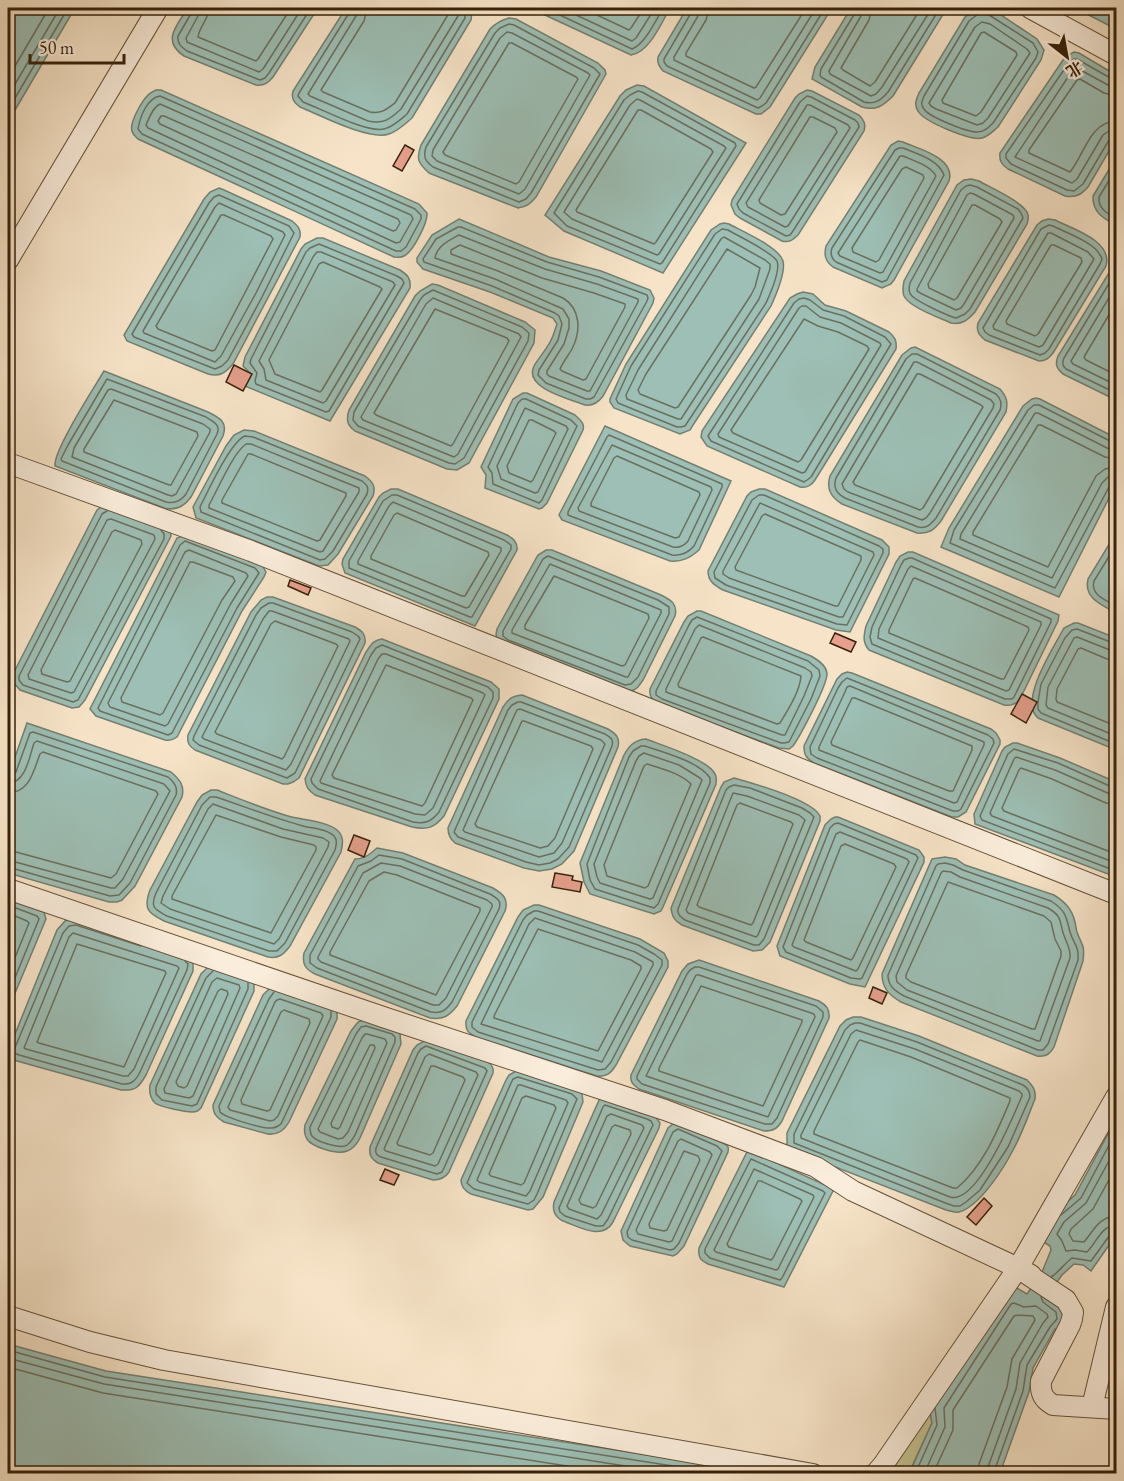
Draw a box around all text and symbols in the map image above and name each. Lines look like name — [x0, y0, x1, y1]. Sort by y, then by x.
scale bar — [30, 27, 124, 65]
north arrow — [1037, 27, 1097, 87]
text: 50 m — [39, 36, 74, 59]
text: 北 — [1062, 56, 1087, 83]

